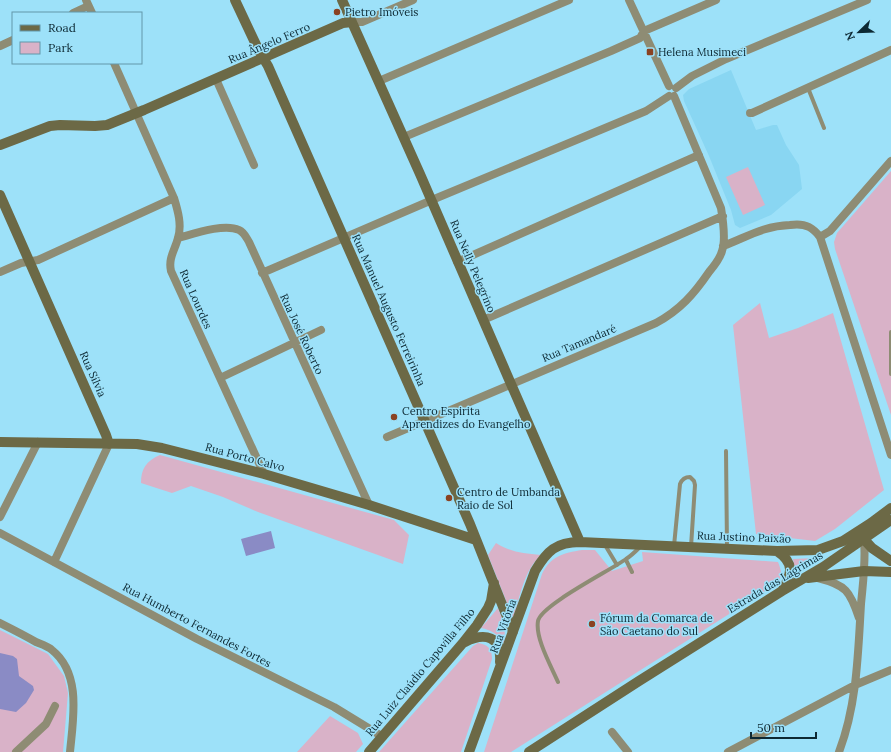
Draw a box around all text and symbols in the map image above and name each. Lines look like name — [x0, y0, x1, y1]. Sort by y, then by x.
place label: Pietro Imóveis — [345, 5, 418, 19]
marker: Pietro Imóveis — [332, 7, 342, 17]
legend — [12, 12, 142, 64]
north arrow — [839, 12, 879, 52]
street label: Rua Ângelo Ferro — [226, 19, 312, 67]
text: Road — [48, 20, 76, 35]
text: N — [841, 29, 858, 43]
text: Park — [48, 40, 74, 55]
place label: Helena Musimeci — [658, 45, 746, 59]
marker: Helena Musimeci — [645, 47, 655, 57]
street label: Rua Nelly Pelegrino — [447, 217, 499, 315]
street label: Rua Manuel Augusto Ferreirinha — [349, 232, 429, 388]
street label: Rua Lourdes — [177, 267, 215, 331]
street label: Rua José Roberto — [277, 291, 327, 377]
street label: Rua Tamandaré — [540, 321, 618, 365]
street label: Rua Sílvia — [77, 349, 109, 399]
place label: Centro Espirita Aprendizes do Evangelho — [401, 404, 530, 431]
marker: Centro Espirita Aprendizes do Evangelho — [389, 412, 399, 422]
street label: Rua Porto Calvo — [204, 440, 286, 474]
place label: Centro de Umbanda Raio de Sol — [457, 485, 560, 512]
marker: Centro de Umbanda Raio de Sol — [444, 493, 454, 503]
street label: Rua Justino Paixão — [697, 528, 791, 546]
street label: Estrada das Lágrimas — [725, 548, 825, 616]
street label: Rua Humberto Fernandes Fortes — [120, 580, 274, 670]
street label: Rua Vitória — [487, 597, 519, 655]
street label: Rua Luiz Claúdio Capovilla Filho — [362, 605, 478, 739]
place label: Fórum da Comarca de São Caetano do Sul — [600, 611, 713, 638]
marker: Fórum da Comarca de São Caetano do Sul — [587, 619, 597, 629]
scale bar — [751, 714, 816, 740]
text: 50 m — [757, 720, 785, 735]

